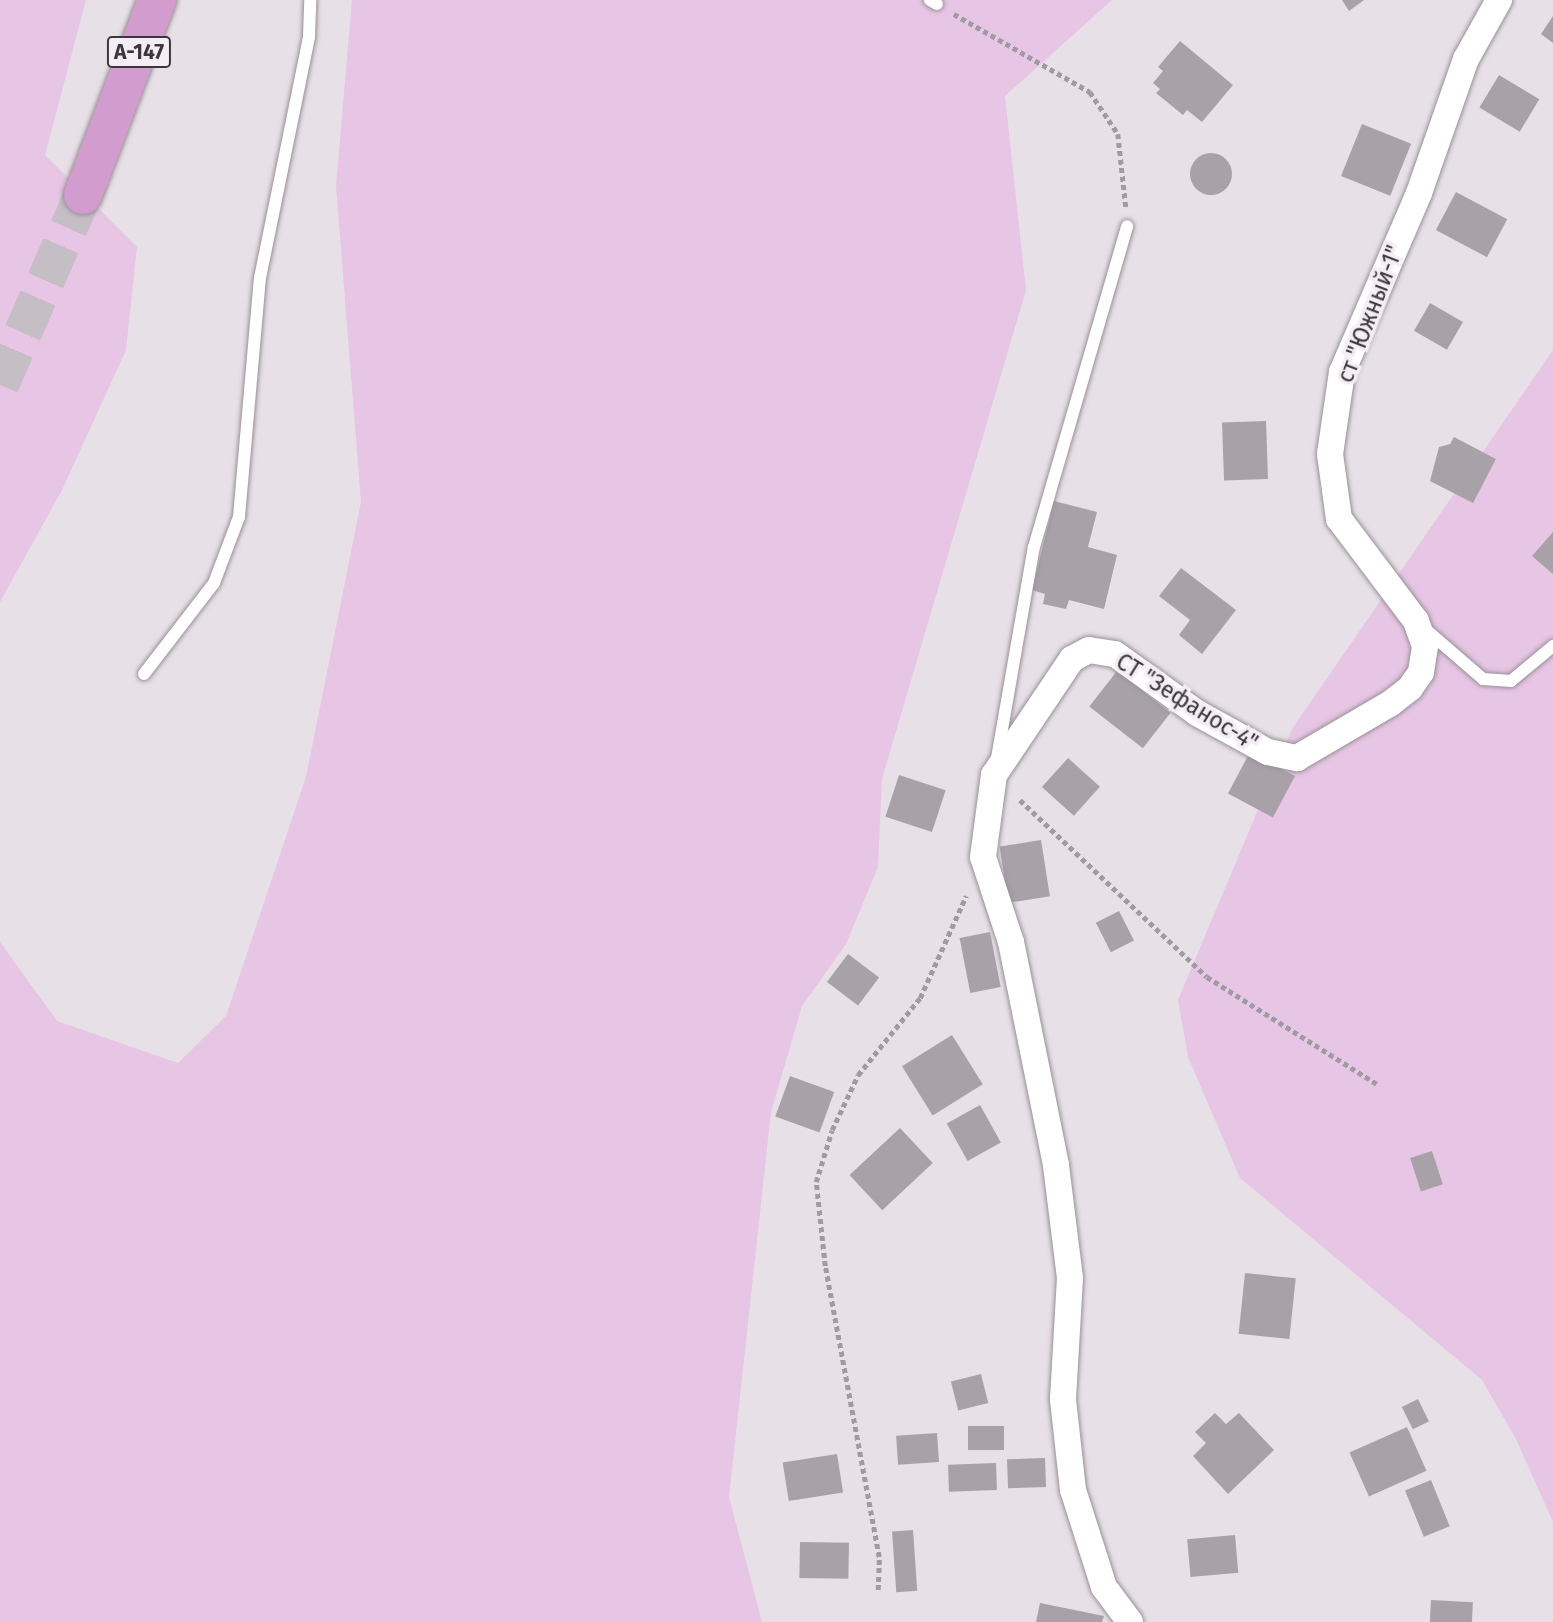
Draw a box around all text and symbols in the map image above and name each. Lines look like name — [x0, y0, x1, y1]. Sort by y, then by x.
road number: А-147 — [106, 34, 172, 70]
street label: ст "Южный-1" — [1331, 241, 1409, 387]
street label: СТ "Зефанос-4" — [1111, 647, 1263, 757]

